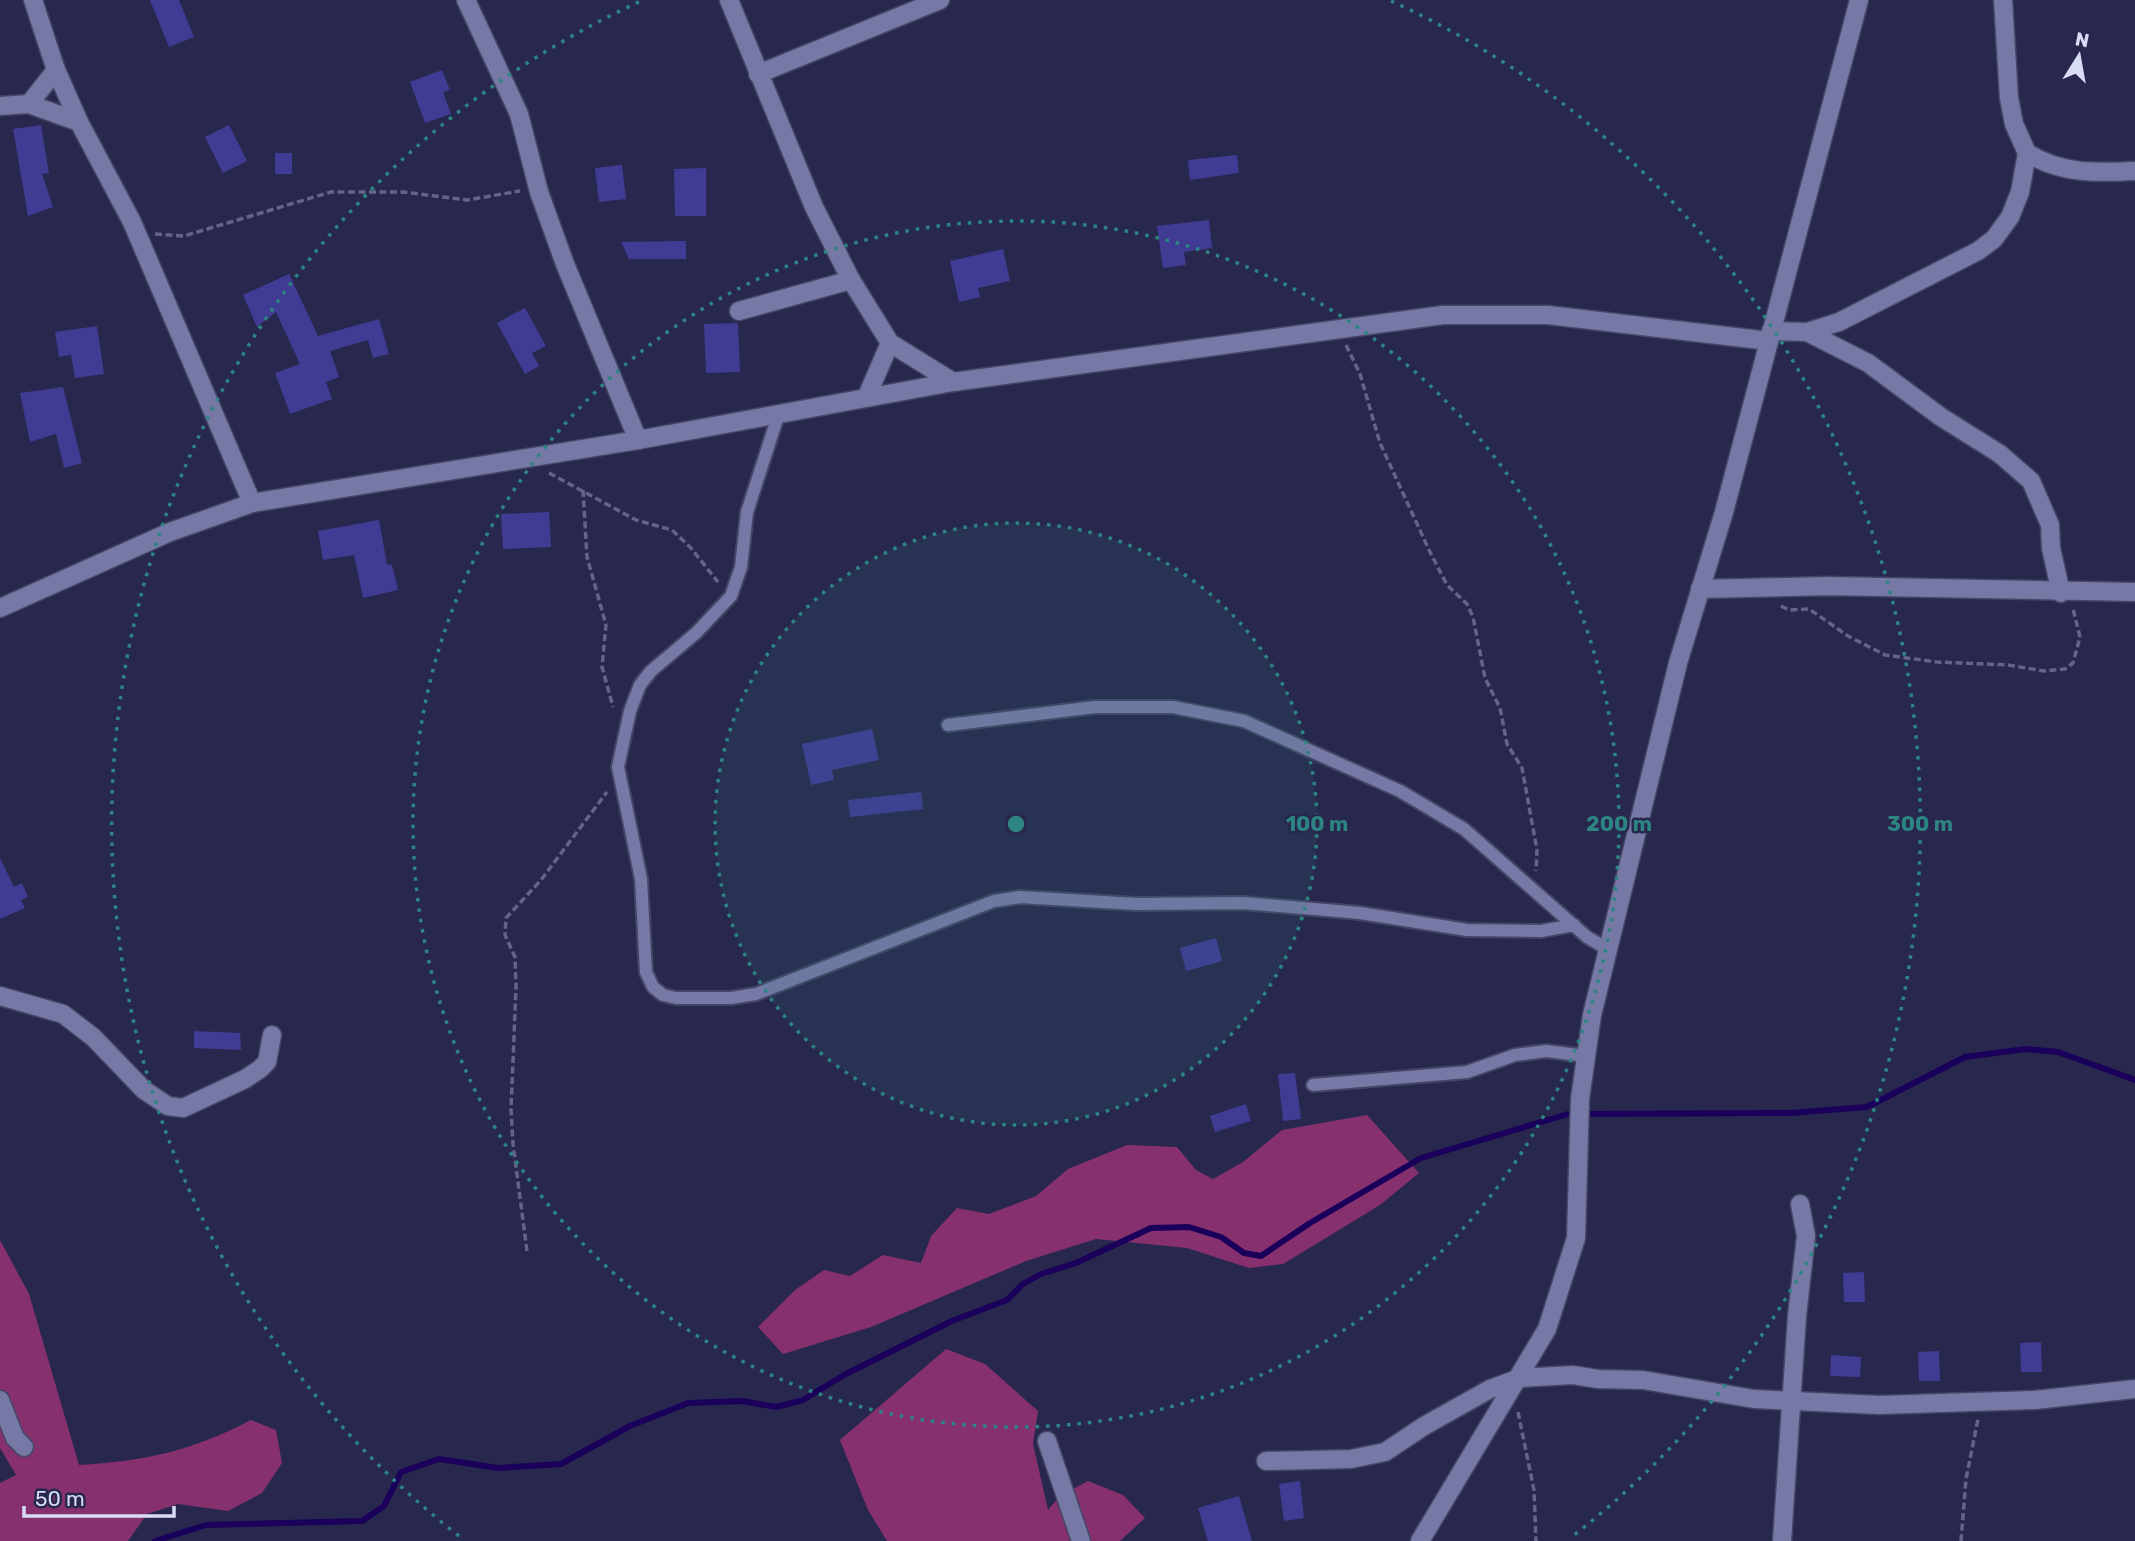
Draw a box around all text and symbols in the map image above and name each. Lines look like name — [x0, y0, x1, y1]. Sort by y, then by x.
north arrow — [2044, 21, 2114, 91]
text: N — [2073, 27, 2091, 52]
text: 100 m — [1286, 811, 1348, 836]
text: 200 m — [1586, 811, 1652, 836]
text: 300 m — [1887, 811, 1953, 836]
centre of rings — [1004, 812, 1028, 836]
scale bar — [24, 1474, 175, 1518]
text: 50 m — [35, 1486, 85, 1511]

